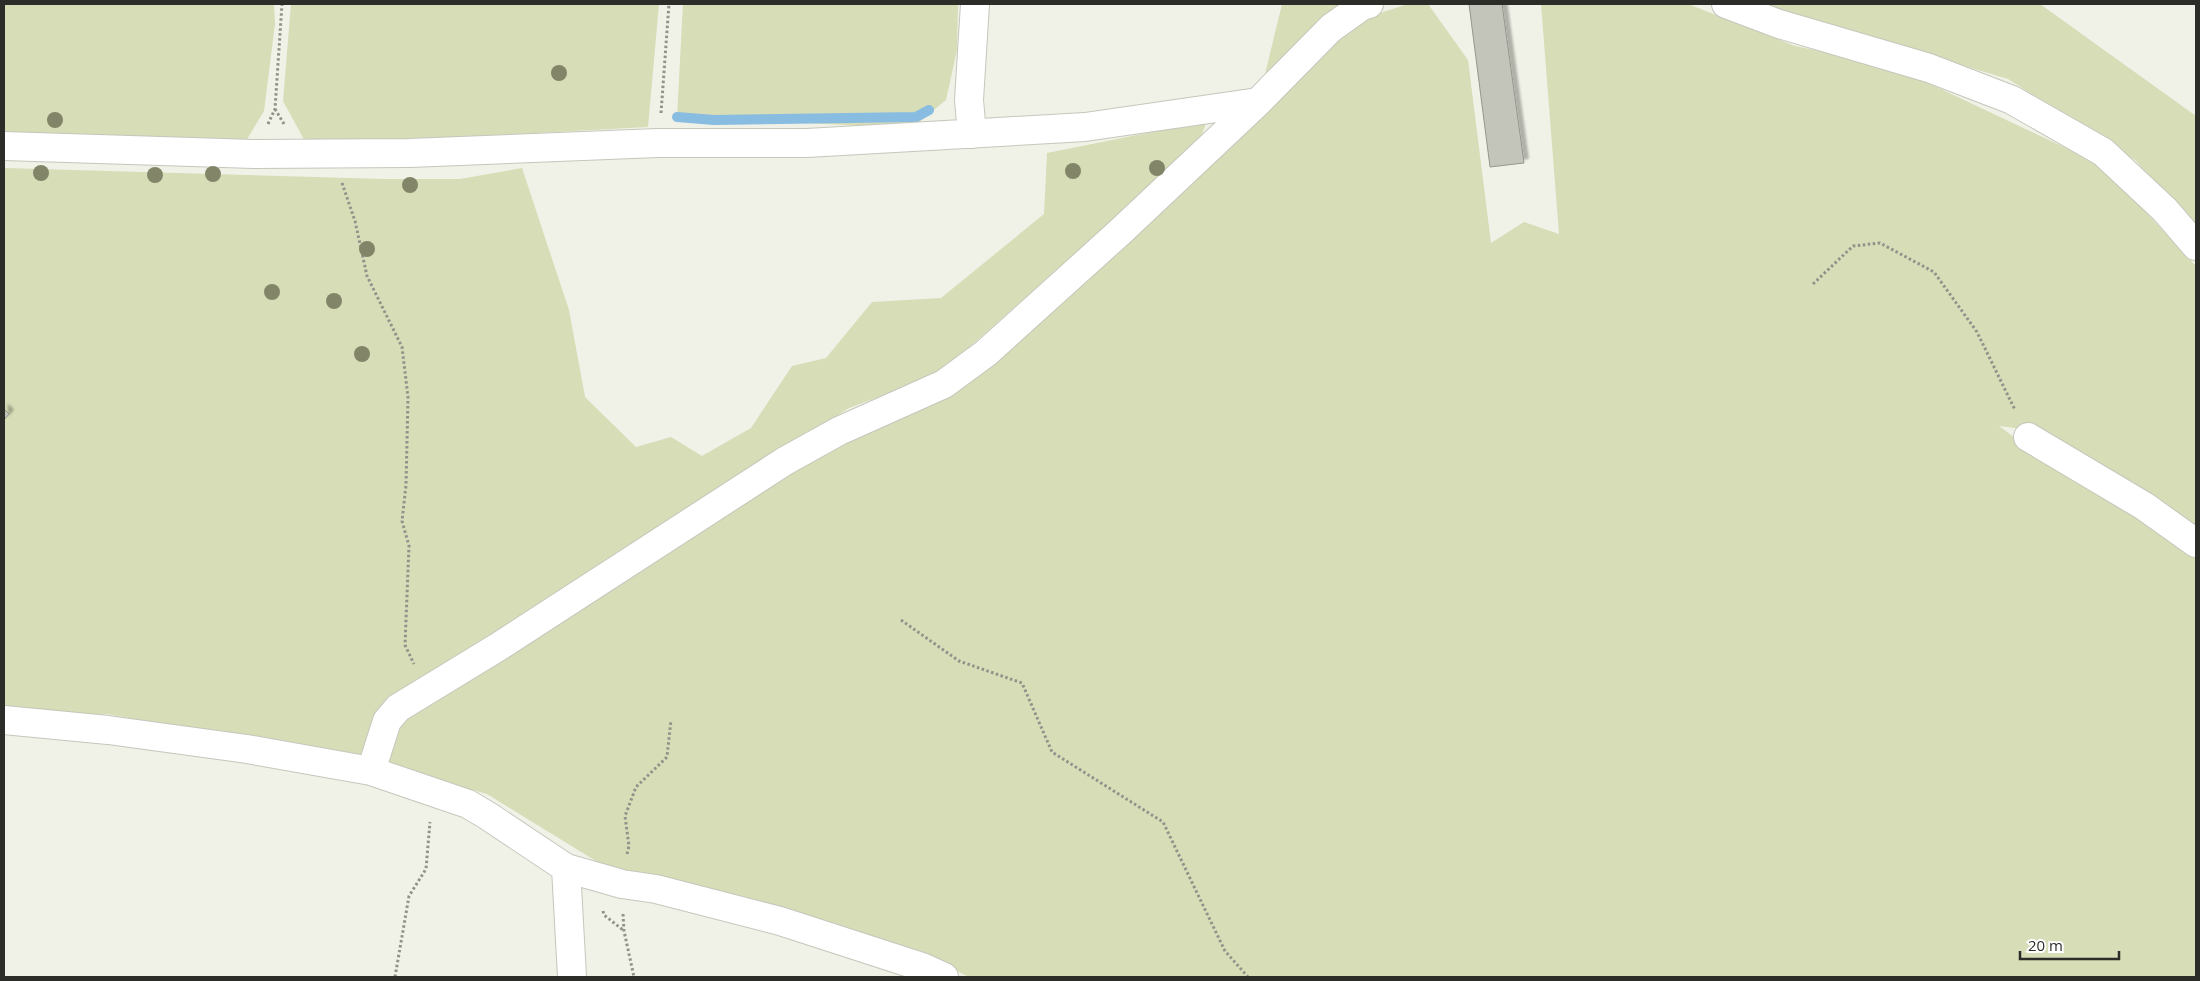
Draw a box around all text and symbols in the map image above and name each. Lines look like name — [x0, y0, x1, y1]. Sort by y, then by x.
scale bar — [2020, 928, 2119, 960]
text: 20 m — [2028, 935, 2063, 955]

